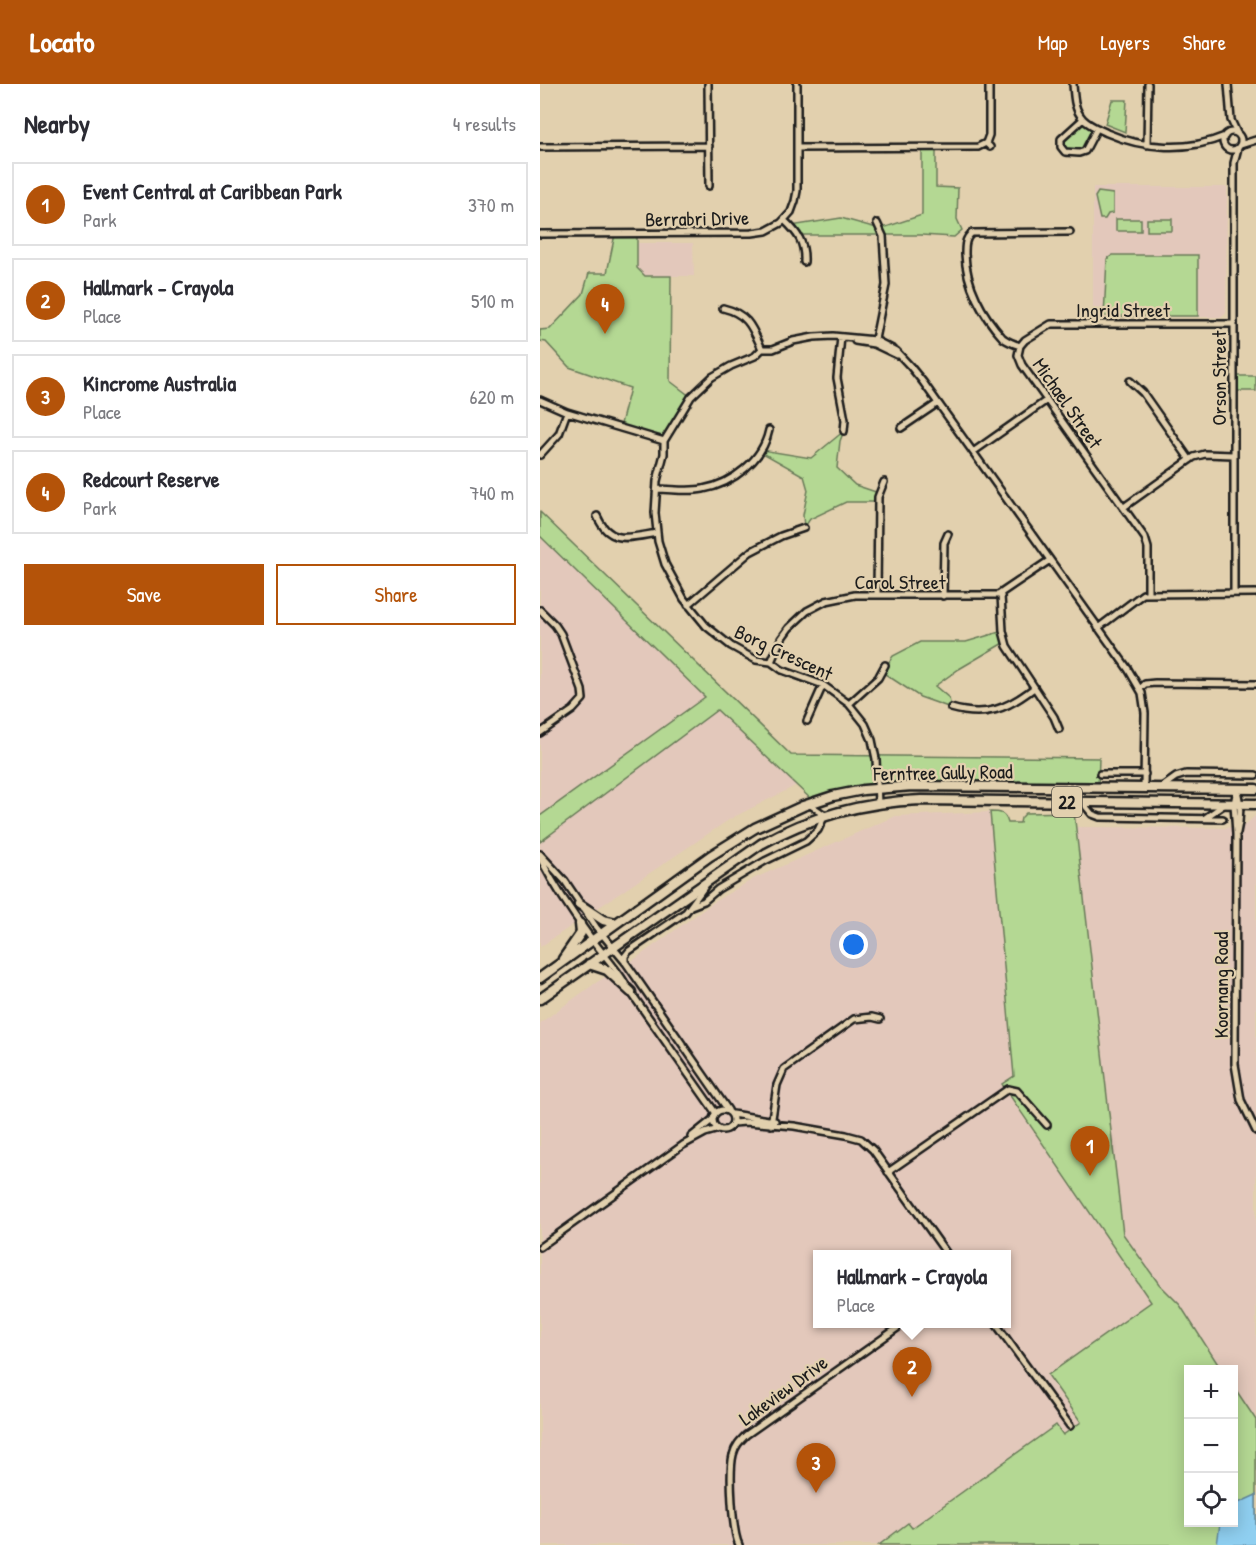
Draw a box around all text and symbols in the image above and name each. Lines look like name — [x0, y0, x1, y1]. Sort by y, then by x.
text: Locato — [30, 23, 94, 61]
text: Map — [1038, 28, 1067, 57]
text: Layers — [1100, 28, 1150, 57]
text: Share — [1183, 28, 1226, 57]
text: Nearby — [24, 106, 90, 141]
text: 4 results — [453, 110, 516, 137]
text: Event Central at Caribbean Park — [83, 176, 342, 206]
text: 1 — [42, 191, 49, 218]
text: 370 m — [468, 191, 514, 218]
street label: Berrabri Drive — [645, 204, 749, 232]
text: Park — [83, 206, 116, 233]
text: Hallmark - Crayola — [83, 272, 233, 302]
pin: 4 — [586, 284, 624, 334]
text: 2 — [41, 287, 50, 314]
text: 510 m — [471, 287, 514, 314]
street label: Ingrid Street — [1076, 296, 1171, 323]
text: Place — [83, 302, 122, 329]
street label: Orson Street — [1205, 329, 1232, 425]
street label: Michael Street — [1027, 352, 1110, 455]
text: Kincrome Australia — [83, 368, 236, 398]
text: 3 — [41, 383, 50, 410]
text: 620 m — [470, 383, 514, 410]
text: Place — [83, 398, 122, 425]
text: Redcourt Reserve — [83, 464, 220, 494]
text: 4 — [42, 479, 49, 506]
text: 740 m — [469, 479, 514, 506]
text: Park — [83, 494, 116, 521]
button: Save — [24, 564, 264, 625]
button: Share — [276, 564, 516, 625]
street label: Carol Street — [854, 568, 947, 595]
street label: Borg Crescent — [731, 617, 838, 687]
street label: Ferntree Gully Road — [872, 757, 1013, 787]
road number: 22 — [1052, 787, 1082, 817]
your location — [839, 930, 868, 959]
street label: Koornang Road — [1207, 932, 1234, 1038]
pin: 1 — [1070, 1126, 1110, 1176]
popup — [813, 1250, 1011, 1328]
text: Hallmark - Crayola — [837, 1261, 987, 1291]
text: Place — [837, 1291, 875, 1318]
pin: 2 — [892, 1348, 932, 1397]
street label: Lakeview Drive — [733, 1349, 833, 1431]
map controls — [1184, 1365, 1238, 1527]
button: + — [1184, 1365, 1238, 1419]
button: − — [1184, 1419, 1238, 1473]
pin: 3 — [796, 1444, 836, 1493]
button: locate — [1184, 1473, 1238, 1527]

